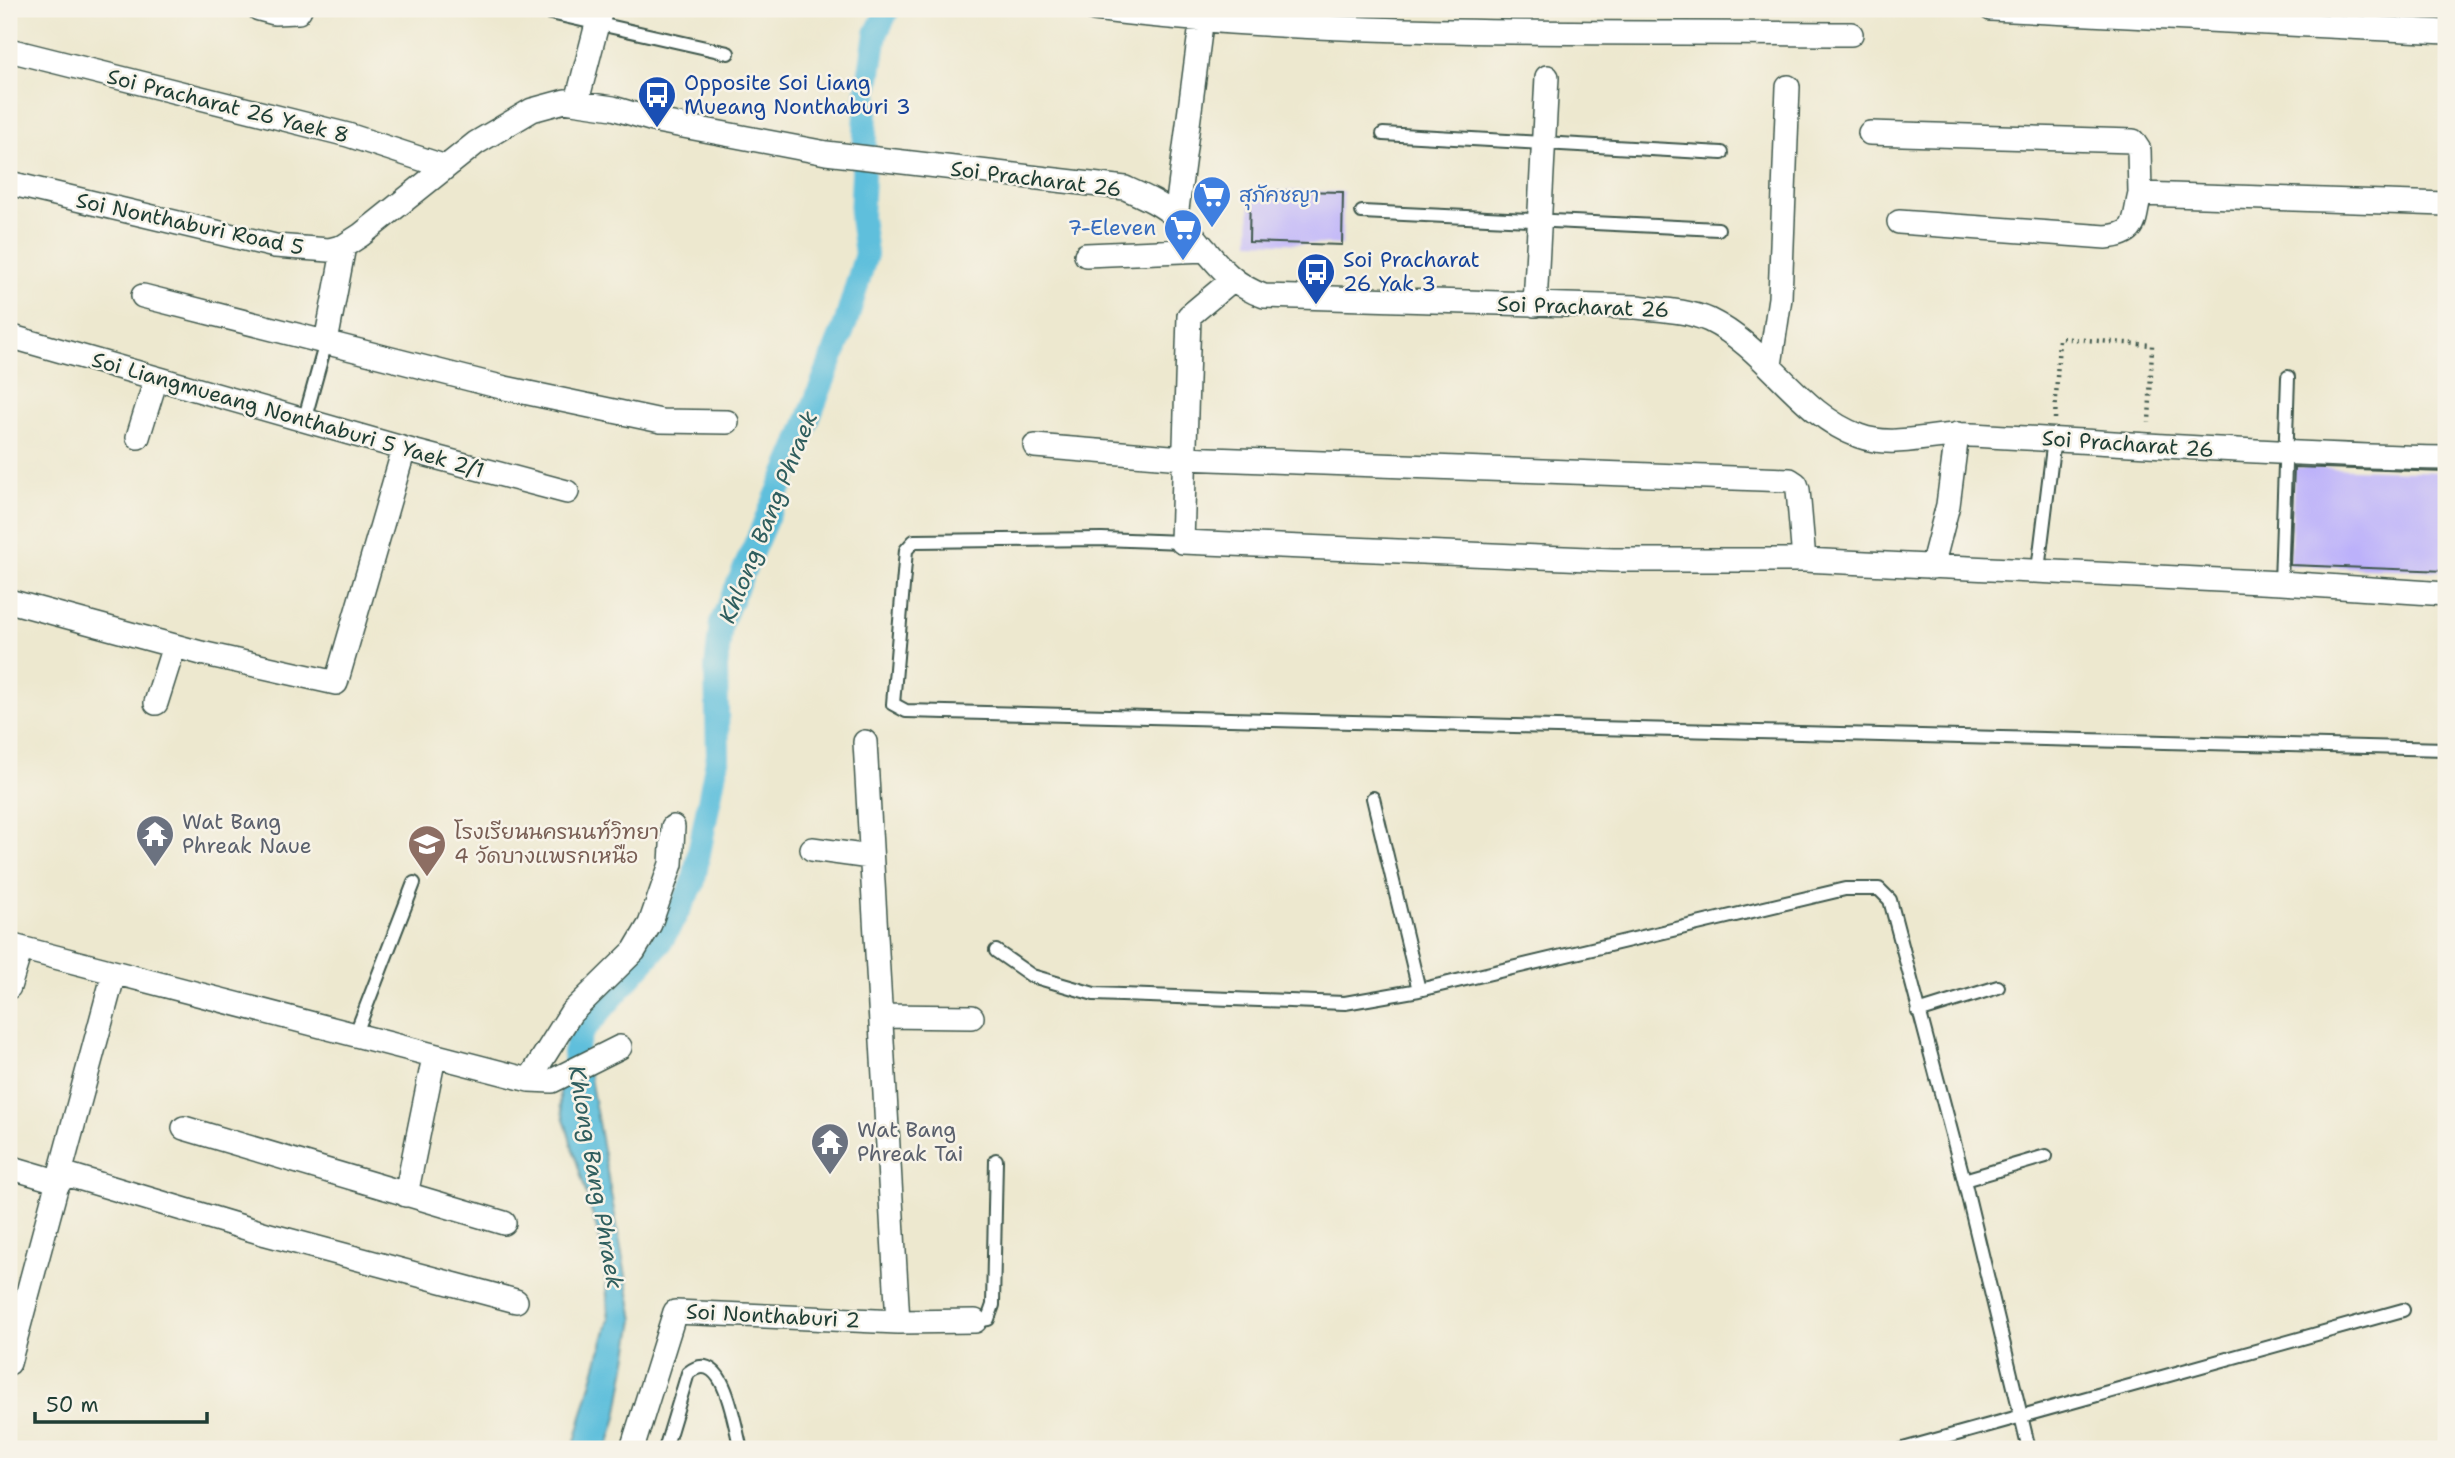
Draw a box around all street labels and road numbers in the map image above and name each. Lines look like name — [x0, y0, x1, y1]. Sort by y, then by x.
street label: Soi Pracharat 26 Yaek 8 — [104, 62, 352, 150]
street label: Soi Pracharat 26 — [949, 155, 1123, 203]
street label: Soi Nonthaburi Road 5 — [73, 186, 307, 262]
street label: Soi Pracharat 26 — [1496, 290, 1670, 324]
street label: Soi Liangmueang Nonthaburi 5 Yaek 2/1 — [89, 345, 487, 485]
street label: Soi Pracharat 26 — [2041, 424, 2215, 464]
street label: Soi Nonthaburi 2 — [685, 1297, 861, 1335]

